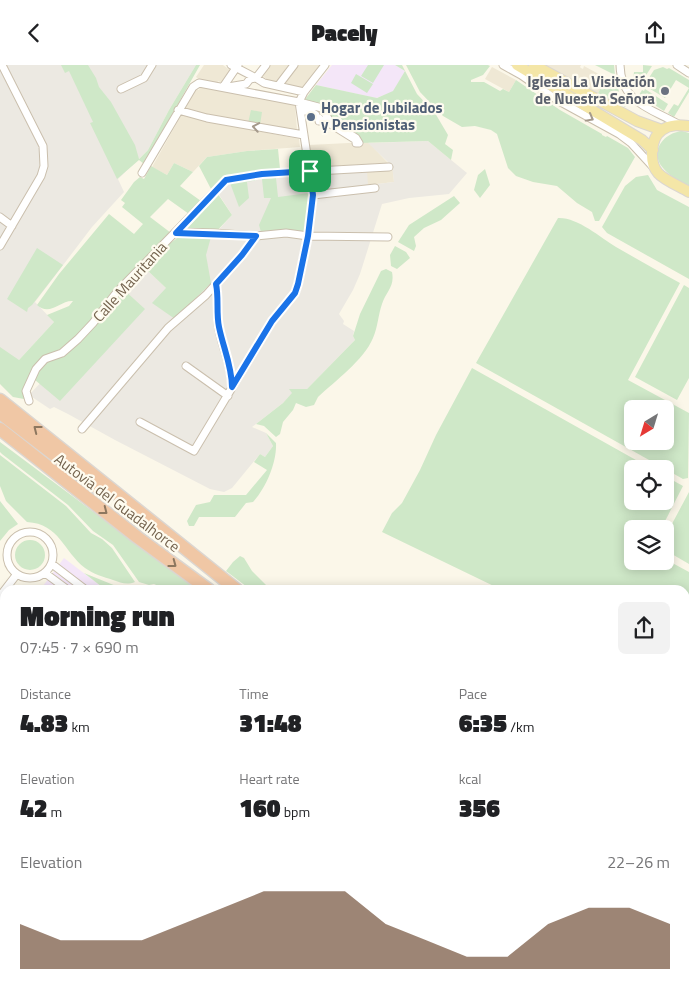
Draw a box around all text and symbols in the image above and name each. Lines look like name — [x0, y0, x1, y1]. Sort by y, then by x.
text: Pacely — [311, 16, 378, 50]
icon: back — [20, 19, 48, 47]
icon: share — [641, 19, 669, 47]
place label: Iglesia La Visitación de Nuestra Señora — [527, 70, 655, 110]
marker: Iglesia La Visitación de Nuestra Señora — [659, 85, 671, 97]
place label: Hogar de Jubilados y Pensionistas — [321, 96, 443, 136]
marker: Hogar de Jubilados y Pensionistas — [305, 111, 317, 123]
one-way arrow — [584, 112, 593, 122]
one-way arrow — [251, 122, 260, 132]
pin — [289, 150, 331, 192]
icon: arrive — [296, 157, 324, 185]
street label: Calle Mauritania — [87, 236, 173, 327]
north arrow — [624, 400, 674, 450]
map controls — [624, 400, 674, 570]
one-way arrow — [34, 426, 43, 434]
street label: Autovía del Guadalhorce — [50, 448, 185, 558]
button: locate — [624, 460, 674, 510]
one-way arrow — [98, 505, 107, 513]
button: layers — [624, 520, 674, 570]
one-way arrow — [167, 558, 176, 566]
text: Morning run — [20, 594, 175, 637]
button: share — [618, 602, 670, 654]
text: 07:45 · 7 × 690 m — [20, 635, 139, 659]
text: Distance — [20, 683, 71, 704]
text: Time — [239, 683, 269, 704]
text: Pace — [459, 683, 487, 704]
text: 4.83 — [20, 704, 68, 742]
text: 31:48 — [239, 704, 302, 742]
text: 6:35 — [459, 704, 507, 742]
text: km — [68, 716, 90, 737]
text: /km — [507, 716, 534, 737]
text: Elevation — [20, 768, 74, 789]
text: Heart rate — [239, 768, 299, 789]
text: kcal — [459, 768, 482, 789]
text: 42 — [20, 789, 48, 827]
text: 160 — [239, 789, 281, 827]
text: 356 — [459, 789, 500, 827]
text: m — [48, 801, 62, 822]
text: bpm — [281, 801, 310, 822]
text: Elevation — [20, 850, 82, 874]
text: 22–26 m — [607, 850, 670, 874]

